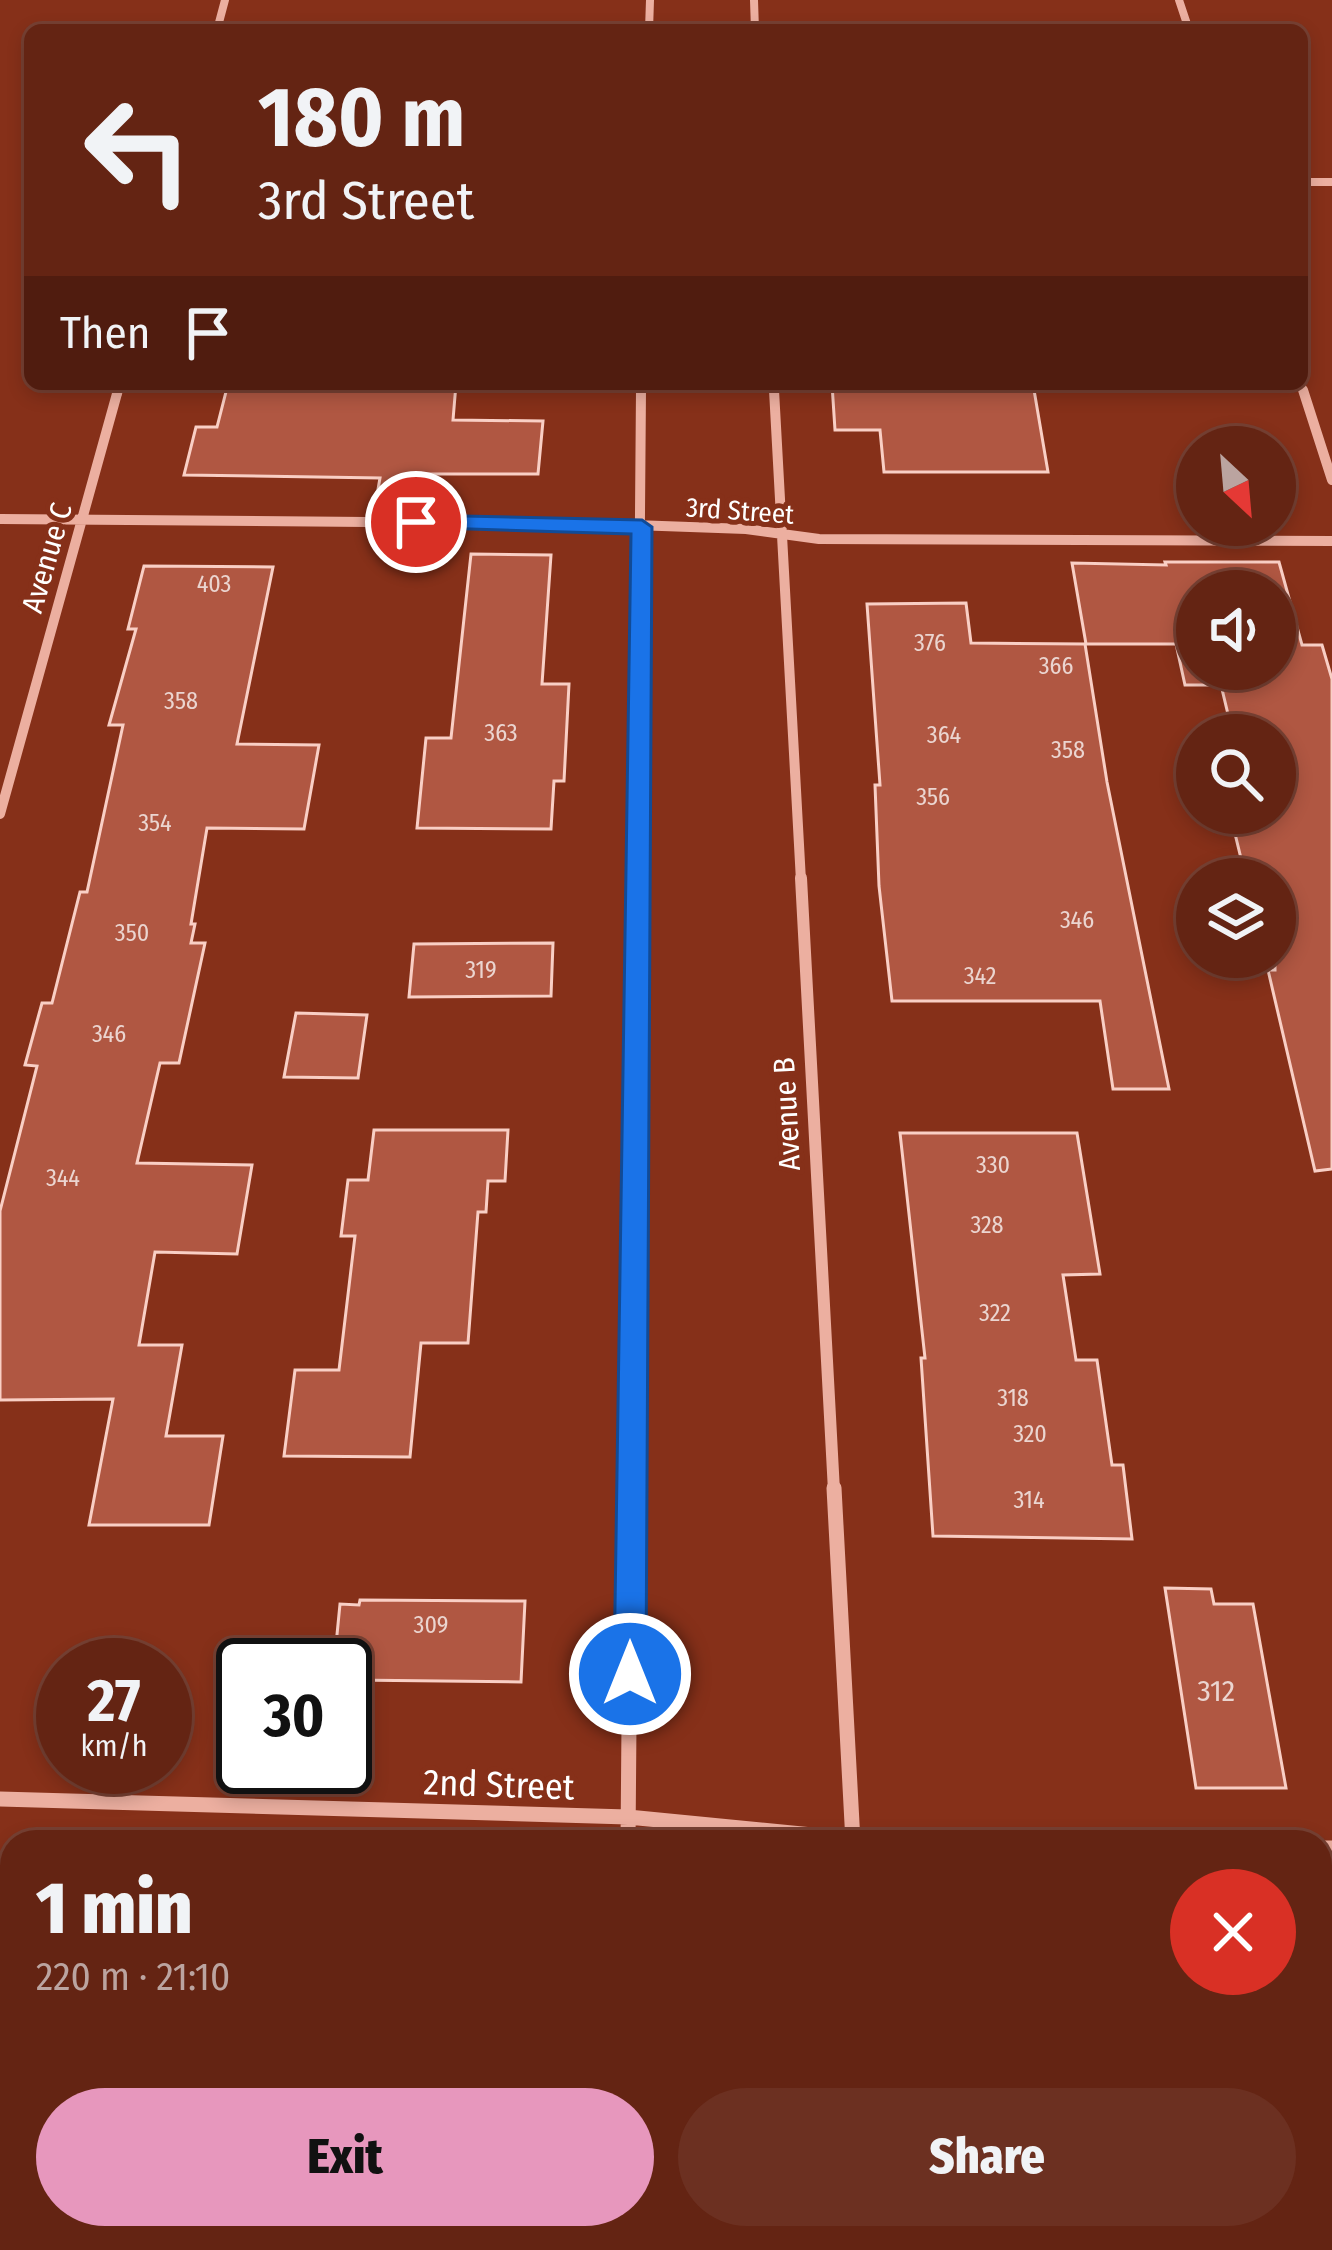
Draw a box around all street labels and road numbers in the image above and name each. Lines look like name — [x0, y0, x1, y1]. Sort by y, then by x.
street label: 3rd Street — [685, 491, 795, 531]
street label: Avenue C — [14, 499, 80, 617]
street label: Avenue B — [766, 1056, 808, 1172]
street label: 2nd Street — [423, 1760, 575, 1810]

